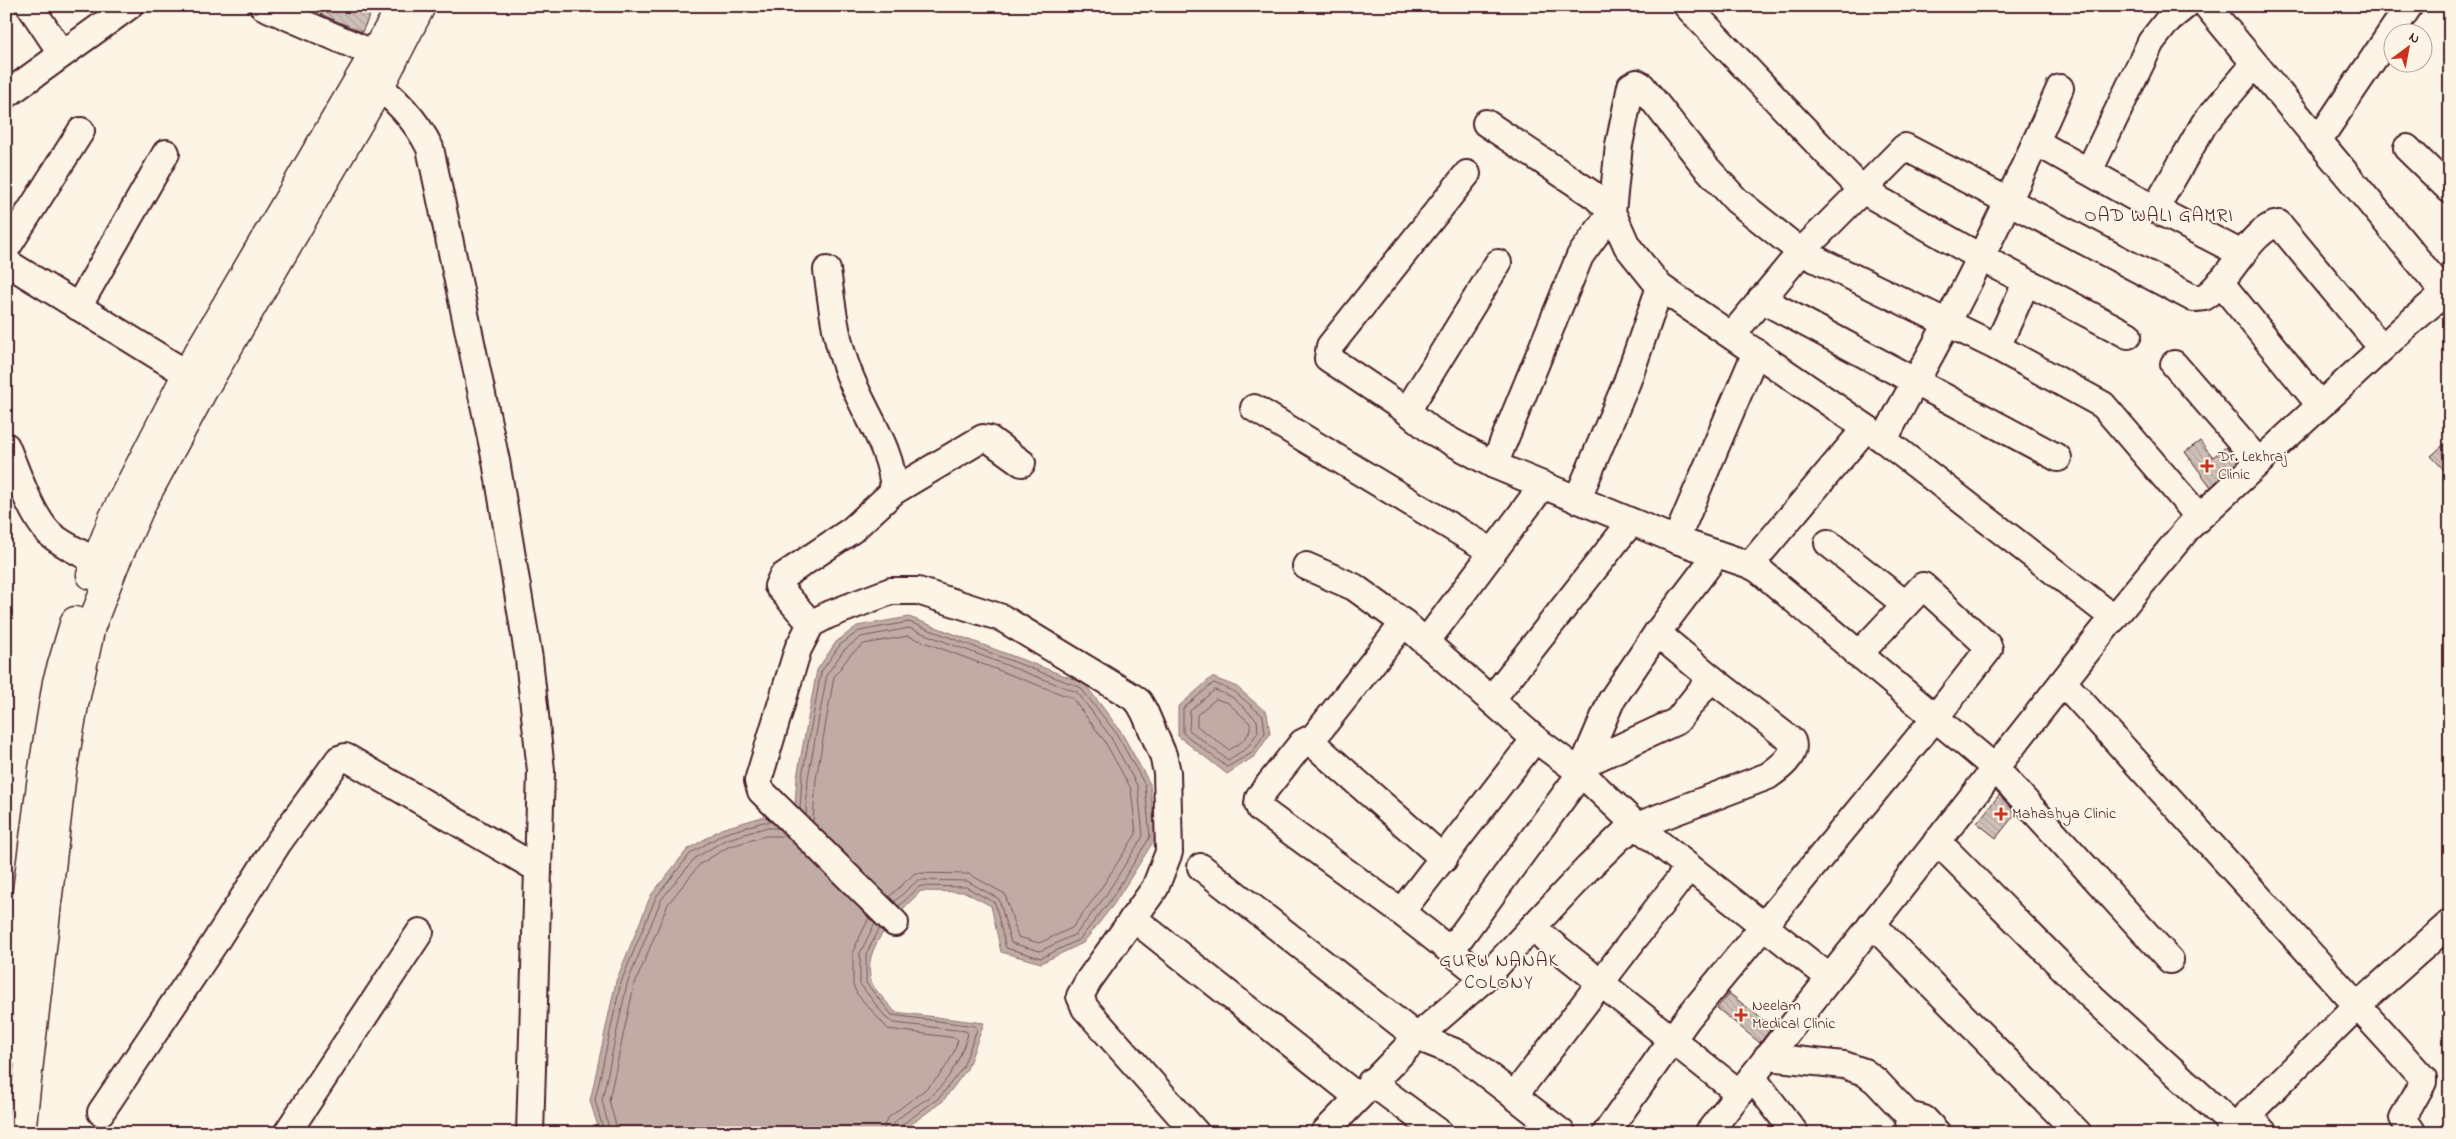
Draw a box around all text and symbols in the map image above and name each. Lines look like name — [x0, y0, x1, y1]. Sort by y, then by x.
north arrow — [2384, 22, 2434, 72]
text: N — [2405, 27, 2424, 50]
district label: OAD WALI GAMRI — [2084, 203, 2234, 230]
place label: Dr. Lekhraj Clinic — [2217, 445, 2287, 487]
marker: Dr. Lekhraj Clinic — [2200, 459, 2214, 473]
place label: Mahashya Clinic — [2012, 802, 2117, 826]
marker: Mahashya Clinic — [1994, 807, 2008, 821]
district label: GURU NANAK COLONY — [1439, 948, 1559, 997]
place label: Neelam Medical Clinic — [1752, 994, 1836, 1036]
marker: Neelam Medical Clinic — [1734, 1008, 1748, 1022]

